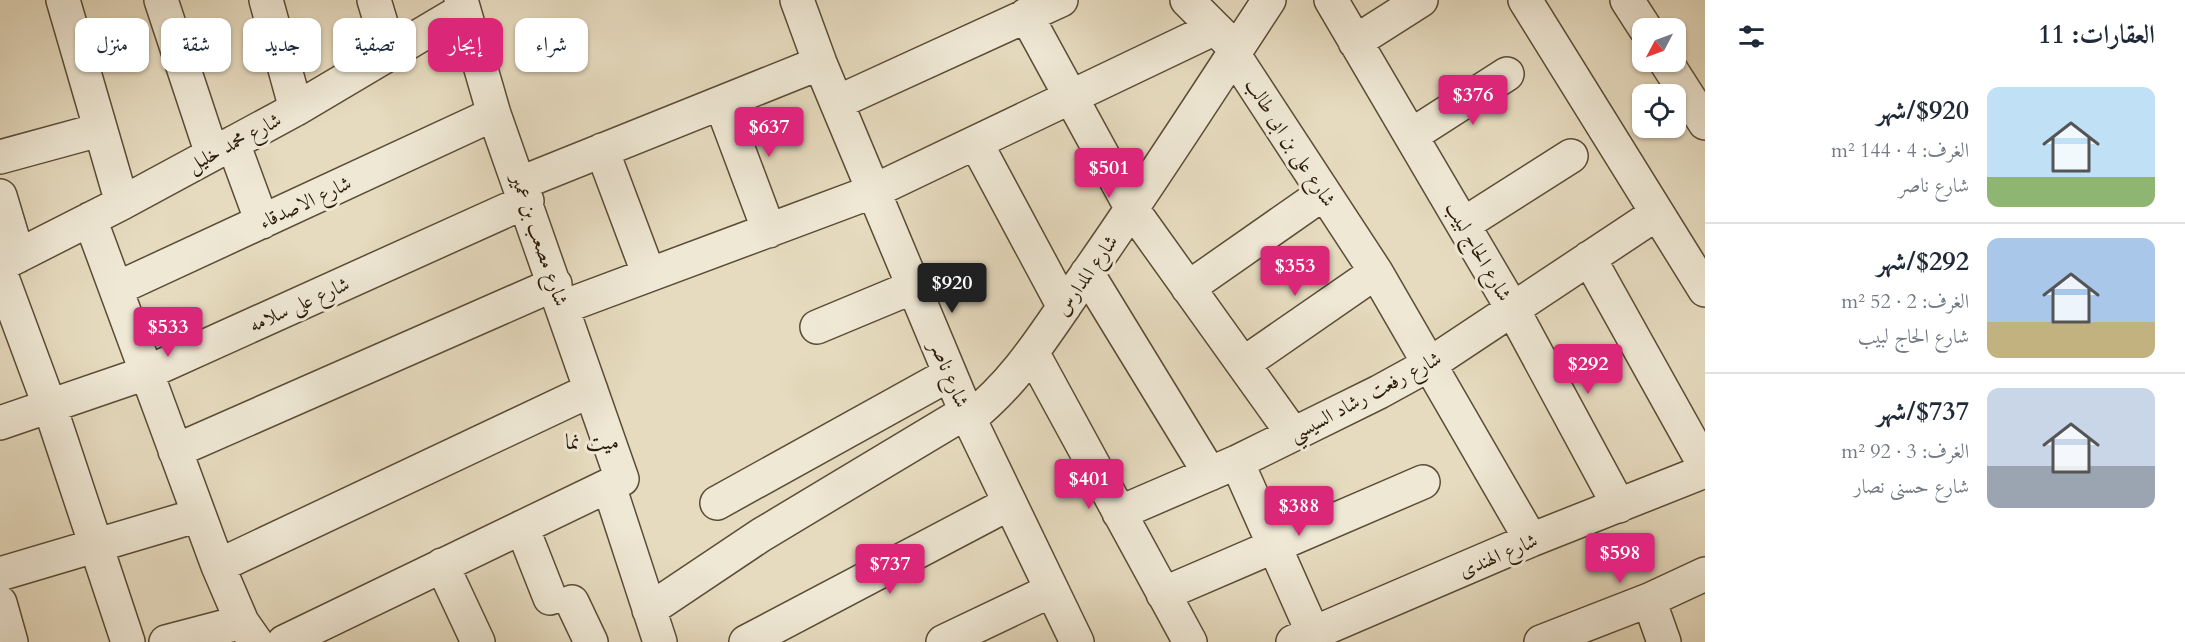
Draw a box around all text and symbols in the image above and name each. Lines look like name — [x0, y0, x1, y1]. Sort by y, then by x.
text: العقارات: 11 — [2038, 17, 2155, 52]
chip: منزل — [75, 18, 149, 72]
chip: شقة — [161, 18, 231, 72]
chip: جديد — [243, 18, 321, 72]
chip: تصفية — [333, 18, 416, 72]
chip: إيجار — [428, 18, 503, 72]
chip: شراء — [515, 18, 588, 72]
north arrow — [1632, 18, 1686, 72]
map controls — [1632, 18, 1686, 138]
icon: filters — [1735, 20, 1768, 53]
street label: شارع على بن ابى طالب — [1236, 73, 1342, 214]
pin: $376 — [1437, 75, 1509, 126]
text: $376 — [1453, 81, 1493, 108]
button: locate — [1632, 84, 1686, 138]
text: $920/شهر — [1877, 93, 1969, 128]
street label: شارع محمد خليل — [182, 106, 288, 182]
pin: $637 — [733, 107, 805, 158]
icon: home — [2035, 111, 2107, 183]
text: $637 — [749, 113, 789, 140]
text: الغرف: 4 · 144 m² — [1831, 137, 1969, 164]
pin: $501 — [1073, 148, 1145, 199]
text: $501 — [1089, 154, 1129, 181]
street label: شارع الاصدقاء — [255, 169, 357, 239]
street label: شارع مصعب بن عمير — [500, 169, 575, 311]
text: شارع ناصر — [1899, 172, 1969, 199]
street label: شارع الحاج لبيب — [1436, 196, 1518, 308]
street label: شارع المدارس — [1049, 229, 1127, 323]
text: $292/شهر — [1877, 244, 1969, 279]
pin: $353 — [1259, 246, 1331, 297]
text: $353 — [1275, 252, 1315, 279]
icon: home — [2035, 262, 2107, 334]
pin: $920 — [916, 263, 988, 314]
text: $920 — [932, 269, 972, 296]
street label: شارع على سلامه — [245, 270, 355, 342]
text: الغرف: 2 · 52 m² — [1841, 288, 1969, 315]
pin: $533 — [132, 307, 204, 358]
text: $533 — [148, 313, 188, 340]
text: شارع الحاج لبيب — [1858, 323, 1969, 350]
street label: شارع ناصر — [919, 335, 976, 413]
pin: $292 — [1552, 344, 1624, 395]
street label: شارع رفعت رشاد السيسي — [1284, 345, 1448, 452]
text: $292 — [1568, 350, 1608, 377]
text: $737/شهر — [1877, 394, 1969, 429]
icon: home — [2035, 412, 2107, 484]
district label: ميت نما — [565, 427, 619, 457]
text: الغرف: 3 · 92 m² — [1841, 438, 1969, 465]
pin: $401 — [1053, 459, 1125, 510]
text: $401 — [1069, 465, 1109, 492]
text: شارع حسنى نصار — [1854, 473, 1969, 500]
pin: $388 — [1263, 486, 1335, 537]
text: $388 — [1279, 492, 1319, 519]
street label: شارع الهندى — [1455, 527, 1543, 588]
pin: $598 — [1584, 533, 1656, 584]
text: $598 — [1600, 539, 1640, 566]
pin: $737 — [854, 544, 926, 595]
text: $737 — [870, 550, 910, 577]

